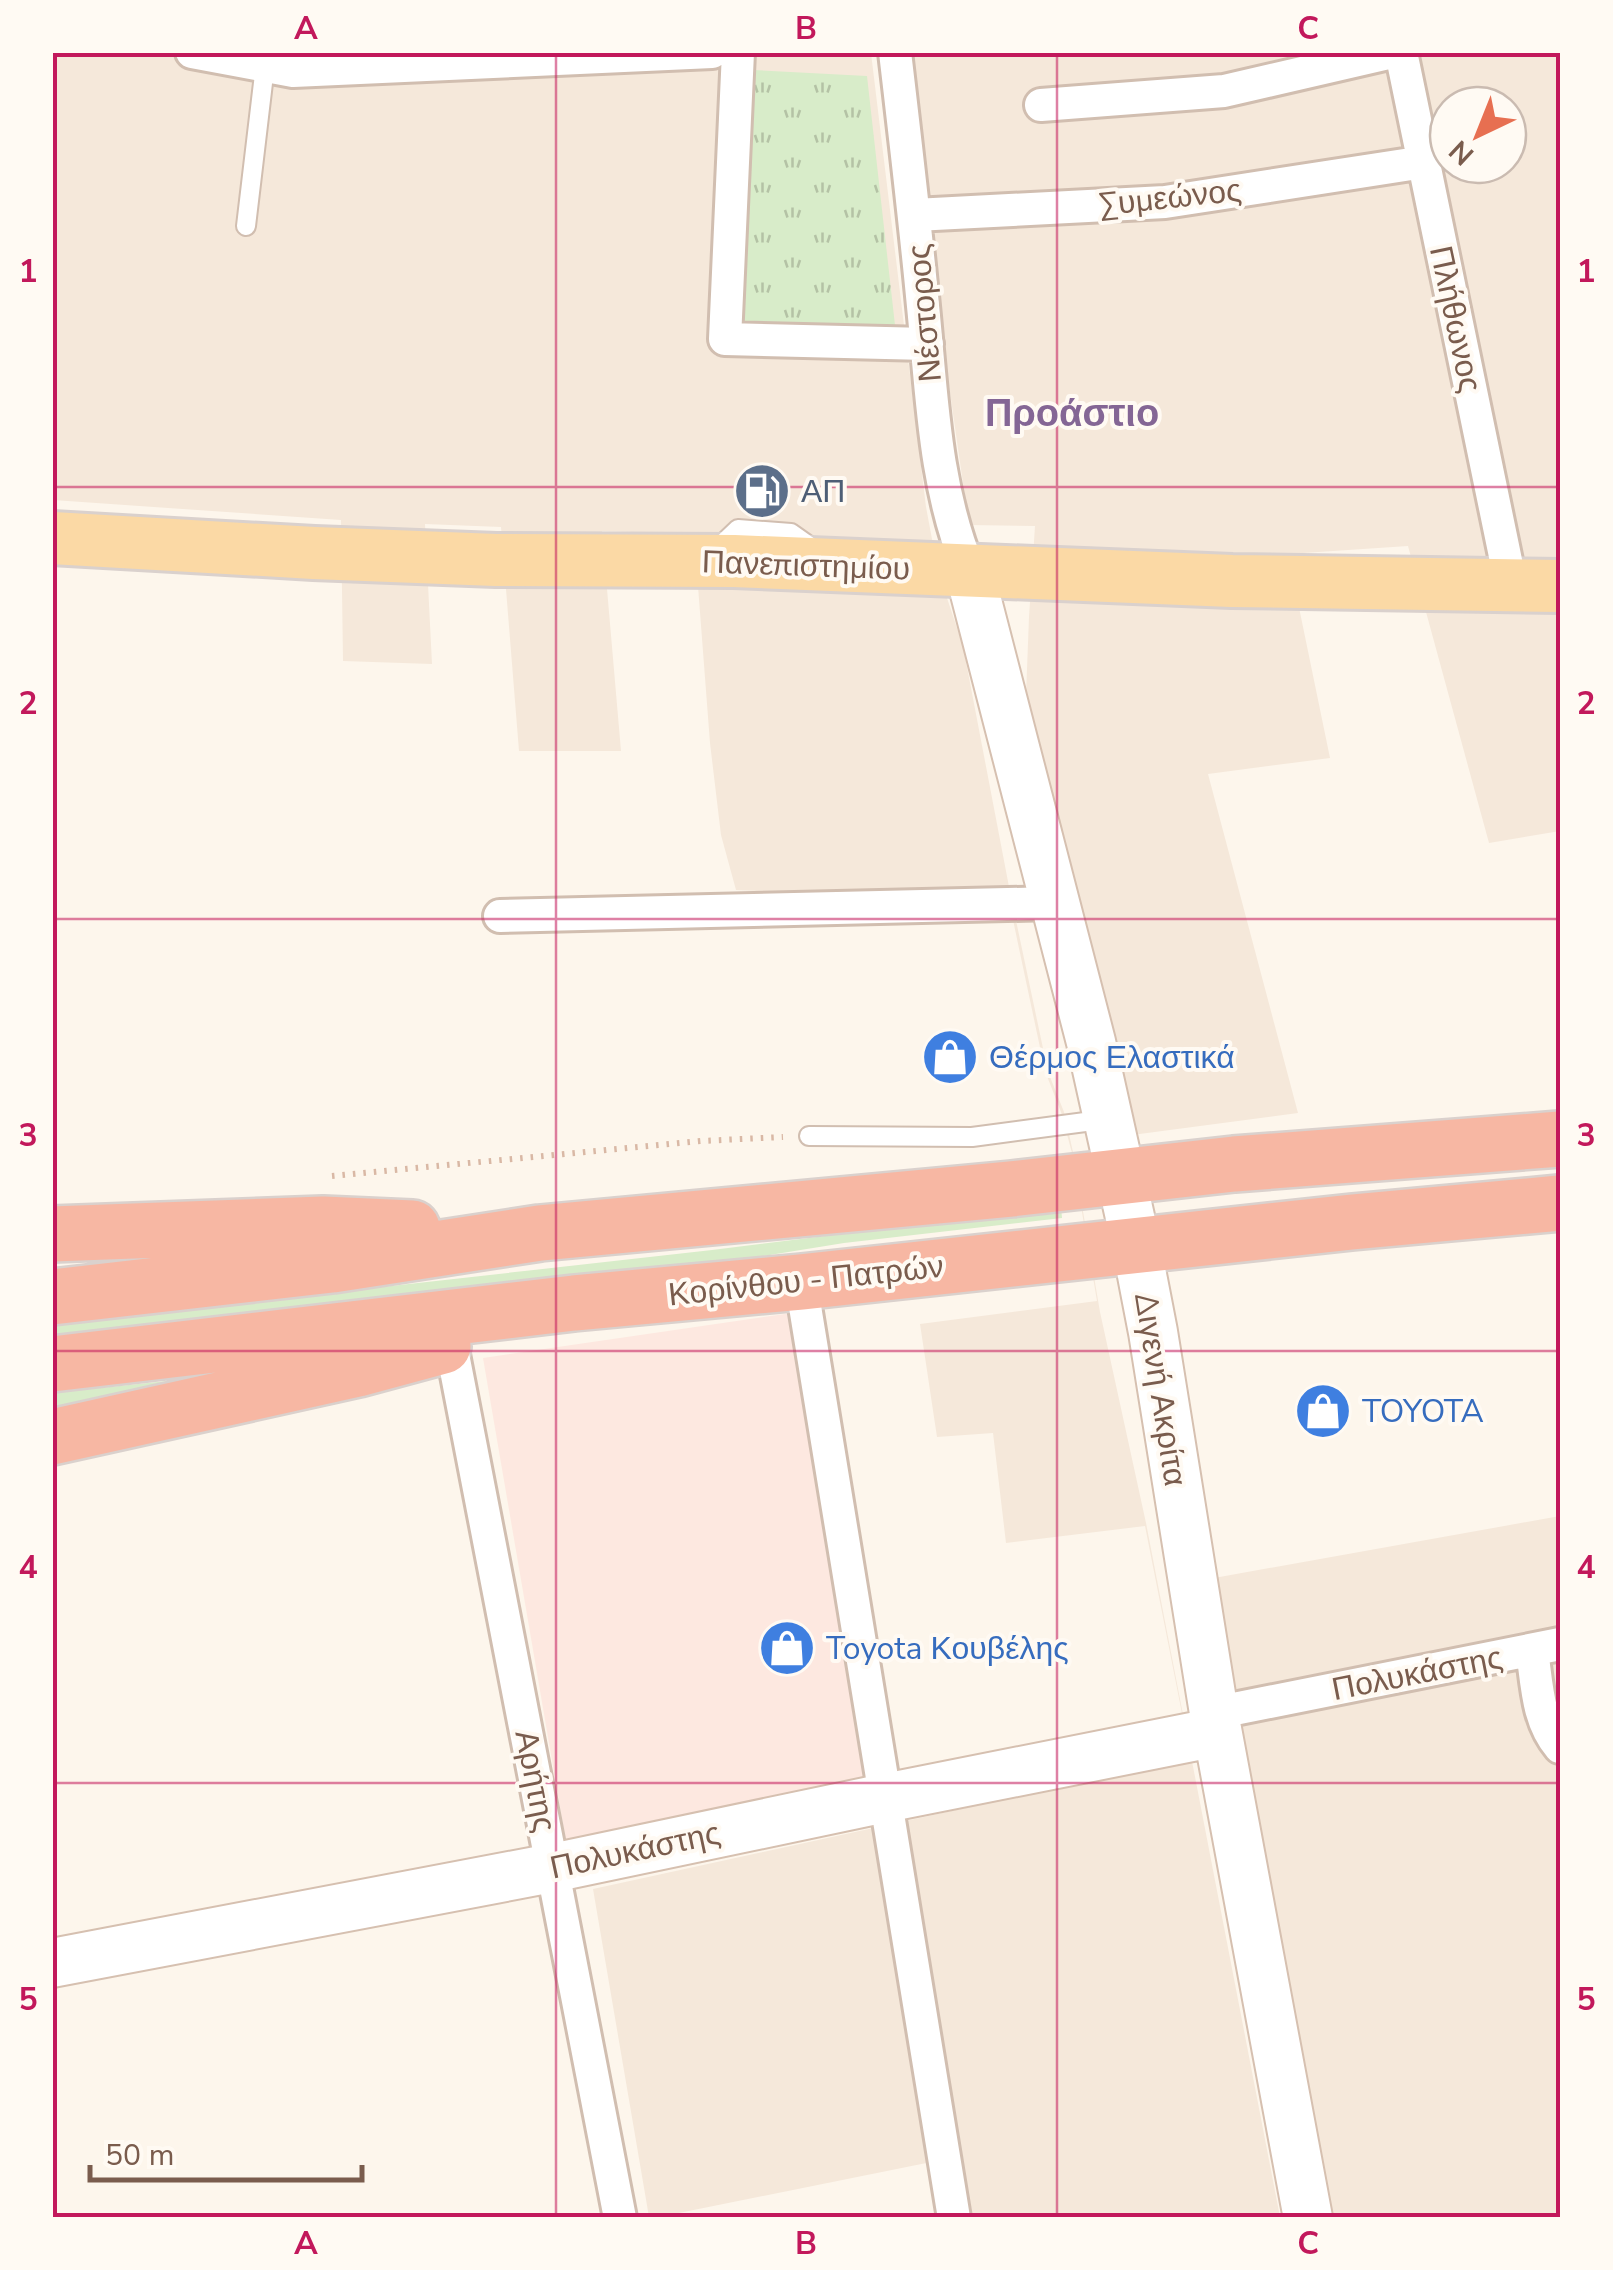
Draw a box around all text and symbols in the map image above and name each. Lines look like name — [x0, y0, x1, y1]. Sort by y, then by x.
text: A — [294, 7, 318, 50]
text: B — [795, 7, 817, 50]
text: C — [1297, 7, 1319, 50]
north arrow — [1428, 85, 1528, 185]
text: N — [1441, 132, 1482, 174]
street label: Συμεώνος — [1097, 169, 1243, 226]
street label: Νέστορος — [897, 242, 952, 384]
street label: Πλήθωνος — [1419, 242, 1492, 396]
text: 1 — [18, 250, 38, 293]
text: 1 — [1576, 250, 1596, 293]
district label: Προάστιο — [985, 388, 1159, 439]
fuel station icon: ΑΠ — [732, 461, 792, 521]
place label: ΑΠ — [801, 470, 845, 513]
street label: Πανεπιστημίου — [701, 540, 911, 591]
text: 2 — [18, 682, 38, 725]
text: 2 — [1576, 682, 1596, 725]
shop icon: Θέρμος Ελαστικά — [920, 1027, 980, 1087]
place label: Θέρμος Ελαστικά — [989, 1036, 1235, 1079]
text: 3 — [18, 1114, 38, 1157]
text: 3 — [1576, 1114, 1596, 1157]
street label: Κορίνθου - Πατρών — [666, 1245, 946, 1316]
street label: Διγενή Ακρίτα — [1124, 1289, 1197, 1489]
shop icon: TOYOTA — [1293, 1381, 1353, 1441]
place label: TOYOTA — [1362, 1390, 1484, 1433]
text: 4 — [18, 1546, 38, 1589]
text: 4 — [1576, 1546, 1596, 1589]
shop icon: Toyota Κουβέλης — [757, 1618, 817, 1678]
place label: Toyota Κουβέλης — [826, 1627, 1069, 1670]
street label: Πολυκάστης — [1328, 1636, 1506, 1711]
street label: Αρήτης — [505, 1726, 566, 1836]
street label: Πολυκάστης — [546, 1812, 724, 1889]
text: 5 — [18, 1978, 38, 2021]
text: 5 — [1576, 1978, 1596, 2021]
scale bar — [90, 2120, 362, 2182]
text: 50 m — [105, 2135, 174, 2176]
text: A — [294, 2222, 318, 2265]
text: B — [795, 2222, 817, 2265]
text: C — [1297, 2222, 1319, 2265]

